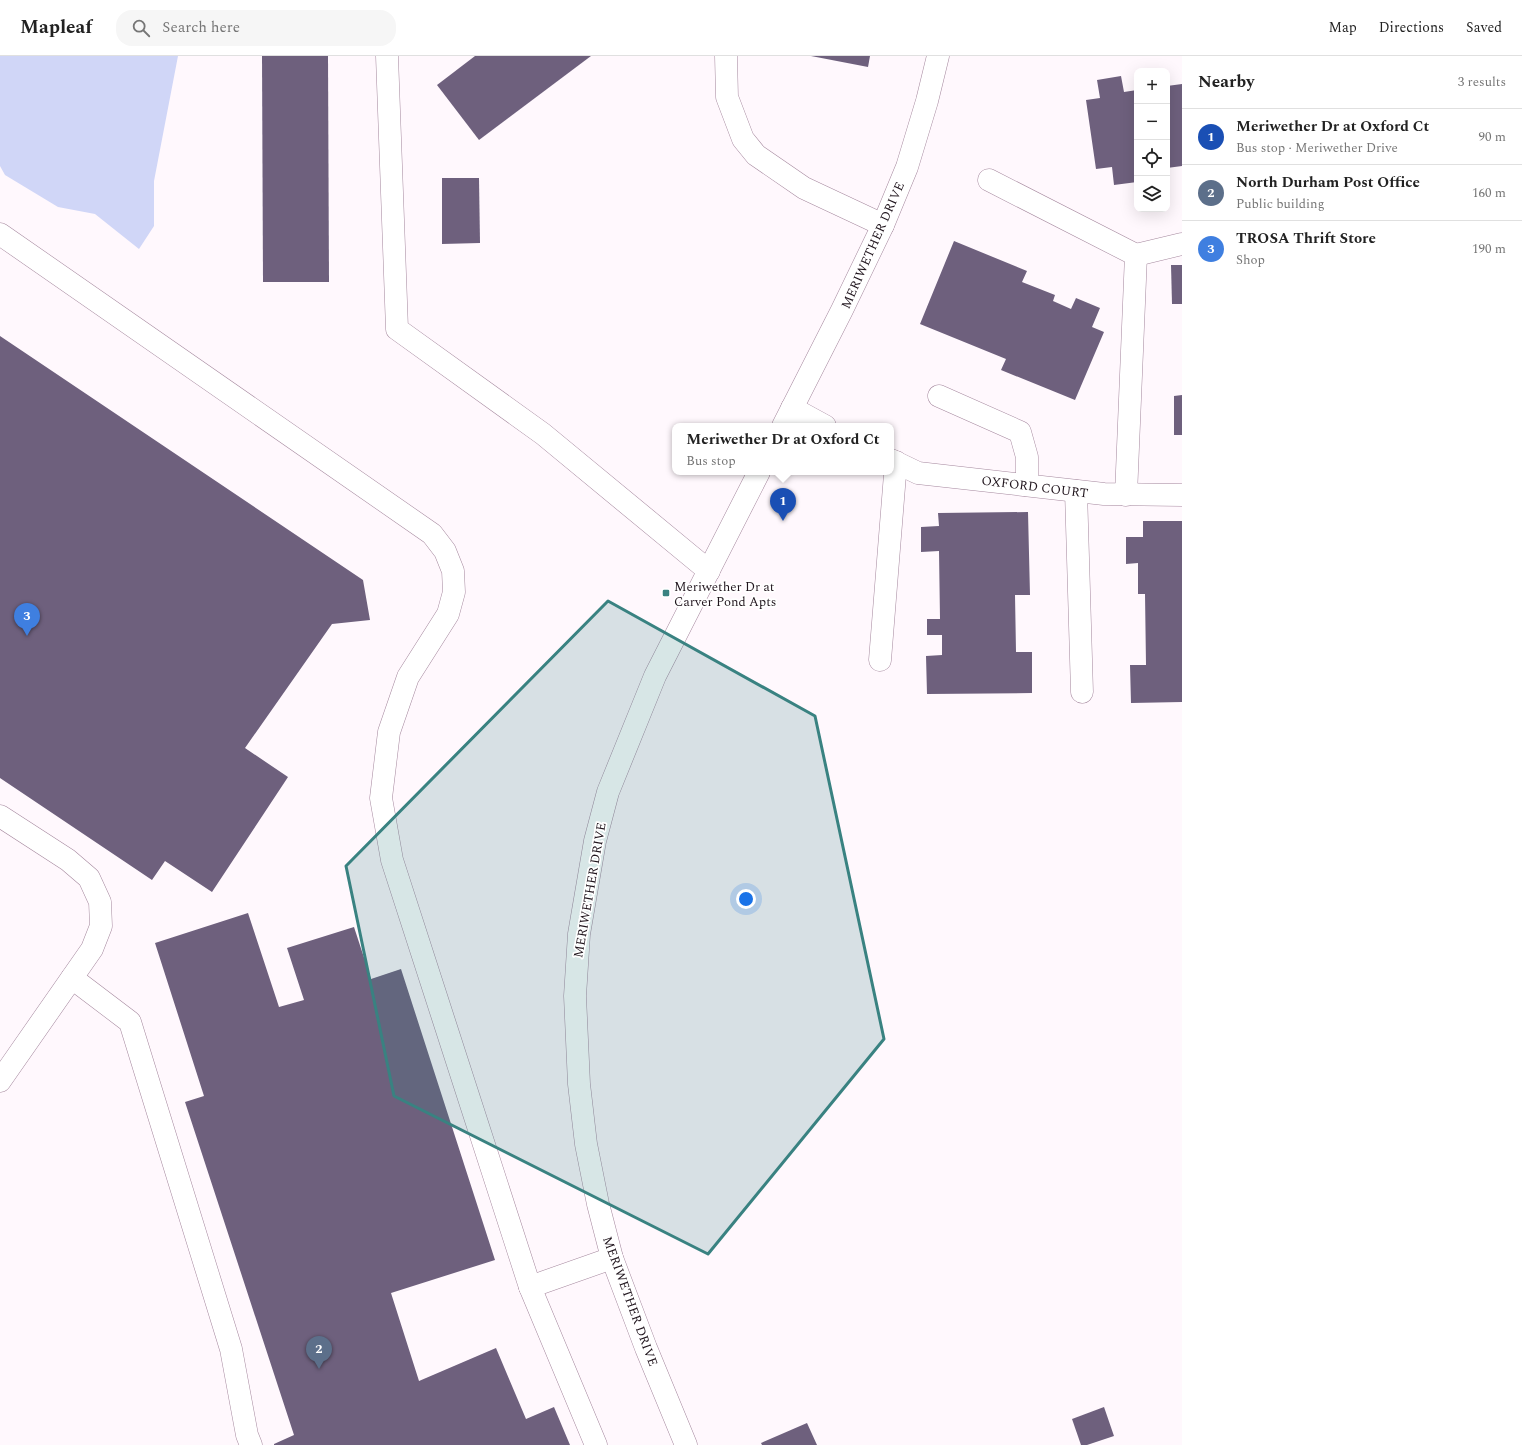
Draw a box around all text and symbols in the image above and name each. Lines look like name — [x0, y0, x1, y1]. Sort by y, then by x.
search box — [116, 10, 396, 46]
text: Mapleaf — [20, 13, 92, 42]
text: Search here — [162, 16, 240, 39]
icon: search — [130, 17, 152, 39]
text: Map — [1329, 17, 1357, 38]
text: Directions — [1379, 17, 1444, 38]
text: Saved — [1466, 17, 1502, 38]
map controls — [1134, 68, 1170, 212]
button: + — [1134, 68, 1170, 104]
text: Nearby — [1198, 69, 1254, 95]
text: 3 results — [1458, 72, 1506, 92]
button: − — [1134, 104, 1170, 140]
text: Meriwether Dr at Oxford Ct — [1236, 115, 1429, 138]
text: 1 — [1207, 127, 1215, 147]
text: 90 m — [1479, 127, 1506, 147]
text: Bus stop · Meriwether Drive — [1236, 138, 1398, 158]
button: locate — [1134, 140, 1170, 176]
text: North Durham Post Office — [1236, 171, 1420, 194]
button: layers — [1134, 176, 1170, 212]
street label: MERIWETHER DRIVE — [836, 179, 910, 312]
text: 2 — [1207, 183, 1215, 203]
text: 160 m — [1472, 183, 1506, 203]
text: Public building — [1236, 194, 1325, 214]
text: TROSA Thrift Store — [1236, 227, 1376, 250]
text: 3 — [1207, 239, 1215, 259]
text: 190 m — [1472, 239, 1506, 259]
text: Shop — [1236, 250, 1265, 270]
popup — [672, 423, 894, 475]
text: Meriwether Dr at Oxford Ct — [686, 428, 880, 451]
text: Bus stop — [686, 451, 736, 471]
street label: OXFORD COURT — [980, 471, 1090, 504]
pin: 1 — [770, 488, 796, 521]
place label: Meriwether Dr at Carver Pond Apts — [674, 577, 776, 612]
marker: Meriwether Dr at Carver Pond Apts — [661, 588, 671, 598]
pin: 3 — [14, 603, 40, 636]
street label: MERIWETHER DRIVE — [568, 821, 612, 960]
your location — [736, 889, 756, 909]
street label: MERIWETHER DRIVE — [597, 1233, 663, 1369]
pin: 2 — [306, 1336, 332, 1369]

